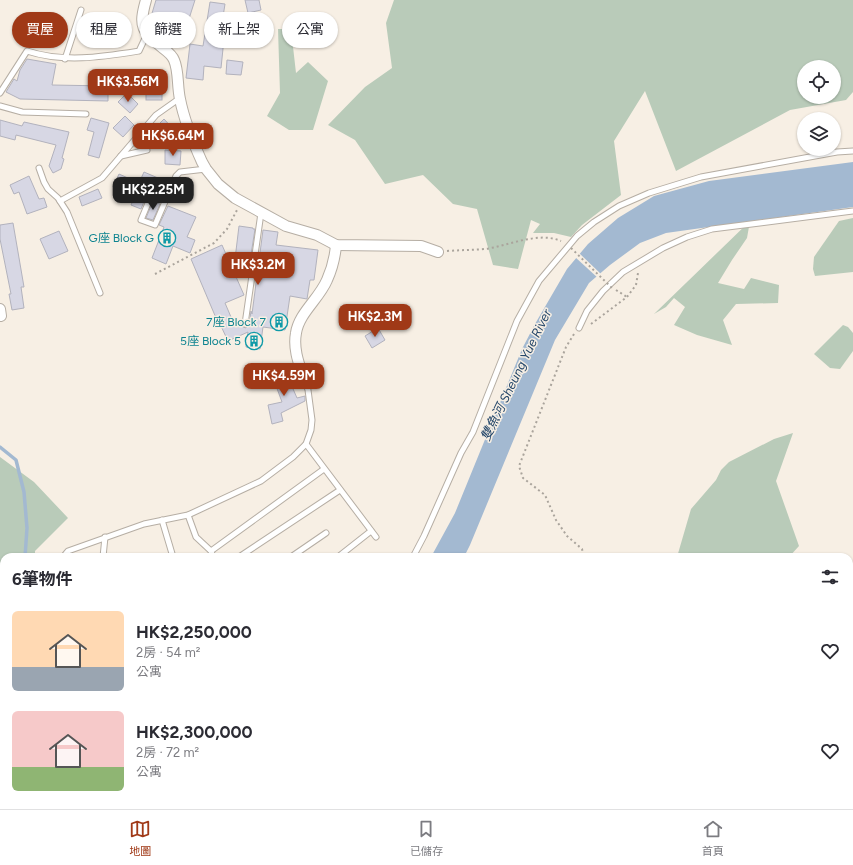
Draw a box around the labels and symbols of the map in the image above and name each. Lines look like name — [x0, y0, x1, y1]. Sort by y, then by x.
pin: HK$3.56M — [87, 69, 169, 103]
pin: HK$6.64M — [132, 123, 214, 157]
pin: HK$2.25M — [112, 177, 194, 211]
building icon: G座 Block G — [157, 228, 177, 248]
place label: G座 Block G — [89, 231, 154, 245]
pin: HK$3.2M — [221, 252, 295, 286]
pin: HK$2.3M — [338, 304, 412, 338]
water label: 雙魚河 Sheung Yue River — [478, 306, 555, 443]
building icon: 7座 Block 7 — [269, 312, 289, 332]
place label: 7座 Block 7 — [206, 315, 267, 329]
building icon: 5座 Block 5 — [244, 331, 264, 351]
place label: 5座 Block 5 — [180, 334, 241, 348]
pin: HK$4.59M — [243, 363, 325, 397]

